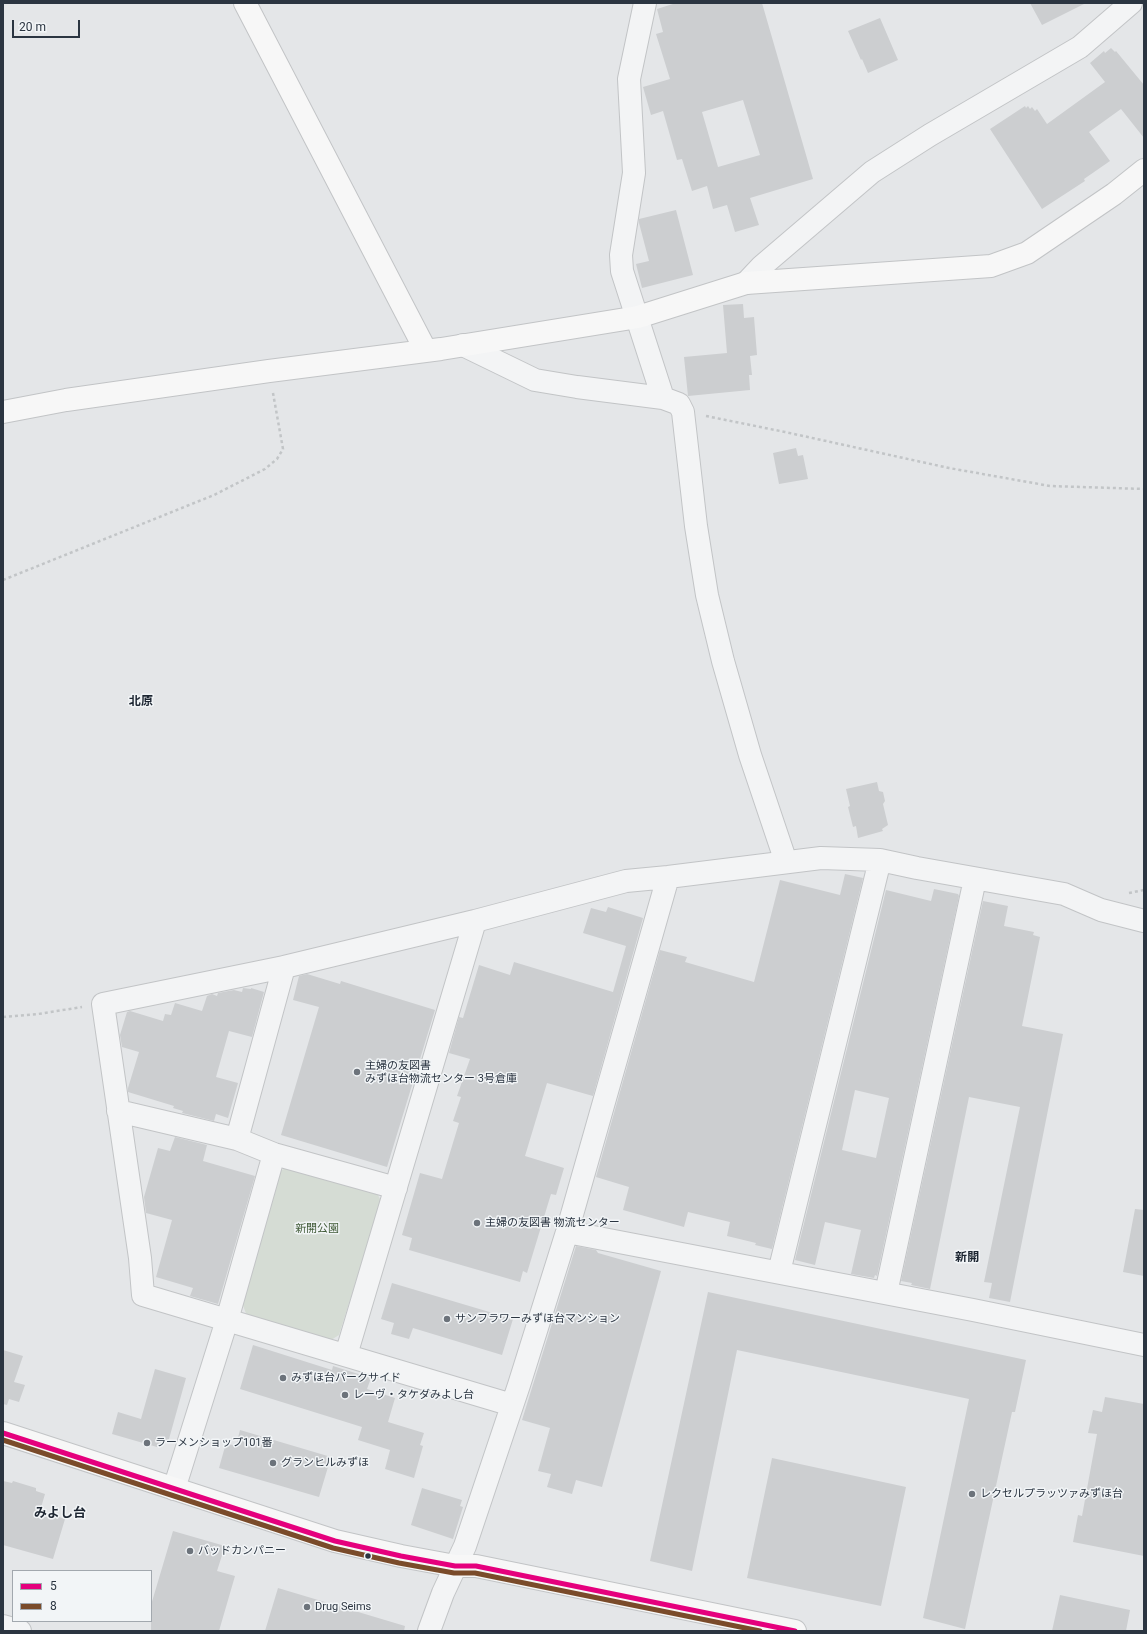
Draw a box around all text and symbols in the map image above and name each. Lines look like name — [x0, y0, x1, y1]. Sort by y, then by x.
scale bar — [14, 12, 82, 38]
text: 20 m — [19, 20, 46, 34]
district label: 北原 — [129, 695, 153, 709]
place label: 主婦の友図書 みずほ台物流センター 3号倉庫 — [365, 1059, 517, 1085]
marker: 主婦の友図書 みずほ台物流センター 3号倉庫 — [352, 1067, 362, 1077]
place label: 主婦の友図書 物流センター — [485, 1216, 620, 1230]
marker: 主婦の友図書 物流センター — [472, 1218, 482, 1228]
park label: 新開公園 — [295, 1222, 339, 1236]
district label: 新開 — [955, 1251, 979, 1265]
place label: サンフラワーみずほ台マンション — [455, 1312, 620, 1326]
marker: サンフラワーみずほ台マンション — [442, 1314, 452, 1324]
place label: みずほ台パークサイド — [291, 1371, 401, 1385]
marker: みずほ台パークサイド — [278, 1373, 288, 1383]
place label: レーヴ・タケダみよし台 — [353, 1388, 474, 1402]
marker: レーヴ・タケダみよし台 — [340, 1390, 350, 1400]
place label: ラーメンショップ101番 — [155, 1436, 273, 1450]
marker: ラーメンショップ101番 — [142, 1438, 152, 1448]
place label: グランヒルみずほ — [281, 1456, 369, 1470]
marker: グランヒルみずほ — [268, 1458, 278, 1468]
place label: レクセルプラッツァみずほ台 — [980, 1487, 1123, 1501]
marker: レクセルプラッツァみずほ台 — [967, 1489, 977, 1499]
district label: みよし台 — [34, 1506, 86, 1522]
place label: バッドカンパニー — [198, 1544, 286, 1558]
marker: バッドカンパニー — [185, 1546, 195, 1556]
unlabelled marker — [363, 1551, 373, 1561]
legend — [12, 1570, 152, 1622]
text: 5 — [50, 1579, 57, 1593]
text: 8 — [50, 1599, 57, 1613]
place label: Drug Seims — [315, 1600, 371, 1614]
marker: Drug Seims — [302, 1602, 312, 1612]

